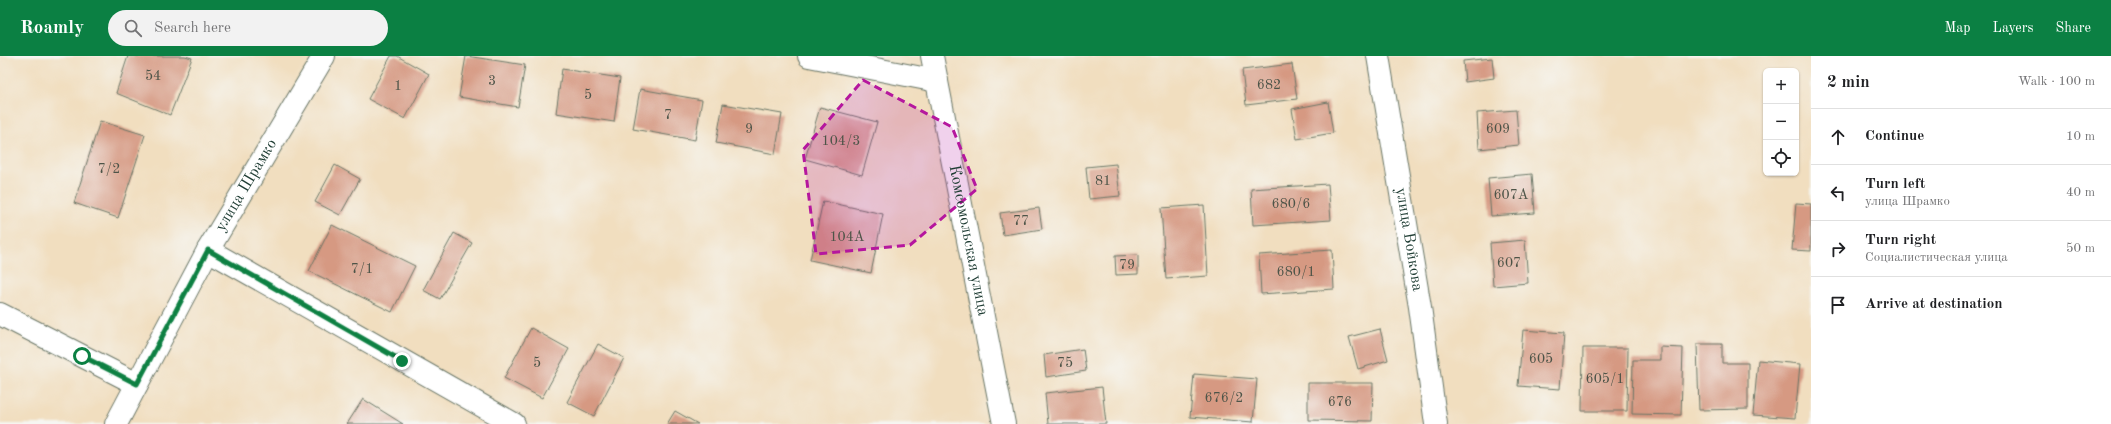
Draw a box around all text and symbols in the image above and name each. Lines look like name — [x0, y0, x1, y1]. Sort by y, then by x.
search box — [108, 10, 388, 46]
icon: search — [122, 17, 144, 39]
text: Roamly — [20, 19, 84, 38]
text: Search here — [154, 21, 231, 36]
text: Map — [1945, 21, 1971, 35]
text: Layers — [1993, 21, 2034, 35]
text: Share — [2056, 21, 2091, 35]
map controls — [1763, 68, 1799, 176]
button: + — [1763, 68, 1799, 104]
house number: 54 — [145, 69, 161, 83]
house number: 3 — [488, 74, 496, 88]
text: 2 min — [1827, 74, 1870, 91]
text: Walk · 100 m — [2018, 75, 2095, 88]
house number: 682 — [1257, 78, 1281, 92]
house number: 1 — [394, 79, 402, 93]
house number: 5 — [584, 88, 592, 102]
button: − — [1763, 104, 1799, 140]
house number: 7 — [664, 108, 672, 122]
house number: 9 — [745, 122, 753, 136]
house number: 609 — [1486, 122, 1510, 136]
icon: ahead — [1827, 126, 1849, 148]
text: Continue — [1865, 129, 1924, 144]
text: 10 m — [2066, 130, 2095, 143]
house number: 104/3 — [822, 134, 860, 148]
street label: улица Шрамко — [213, 136, 280, 234]
button: locate — [1763, 140, 1799, 176]
house number: 7/2 — [98, 162, 120, 176]
street label: Комсомольская улица — [946, 164, 991, 317]
house number: 81 — [1095, 174, 1111, 188]
text: Turn left — [1865, 177, 1925, 192]
icon: left — [1827, 182, 1849, 204]
text: 40 m — [2066, 186, 2095, 199]
street label: улица Войкова — [1392, 187, 1425, 292]
house number: 607А — [1493, 188, 1529, 202]
text: улица Шрамко — [1865, 195, 1950, 208]
house number: 680/6 — [1272, 197, 1310, 211]
house number: 77 — [1013, 214, 1029, 228]
house number: 104А — [829, 230, 865, 244]
text: Turn right — [1865, 233, 1936, 248]
icon: right — [1827, 238, 1849, 260]
text: 50 m — [2066, 242, 2095, 255]
text: Социалистическая улица — [1865, 251, 2008, 264]
house number: 607 — [1497, 256, 1521, 270]
house number: 79 — [1119, 258, 1135, 272]
house number: 7/1 — [351, 262, 373, 276]
house number: 680/1 — [1277, 265, 1315, 279]
icon: arrive — [1827, 294, 1849, 316]
text: Arrive at destination — [1865, 297, 2003, 312]
route start — [73, 347, 91, 365]
route end — [393, 352, 411, 370]
house number: 605 — [1529, 352, 1553, 366]
house number: 5 — [533, 356, 541, 370]
house number: 75 — [1057, 356, 1073, 370]
house number: 605/1 — [1586, 372, 1624, 386]
house number: 676/2 — [1205, 391, 1243, 405]
house number: 676 — [1328, 395, 1352, 409]

